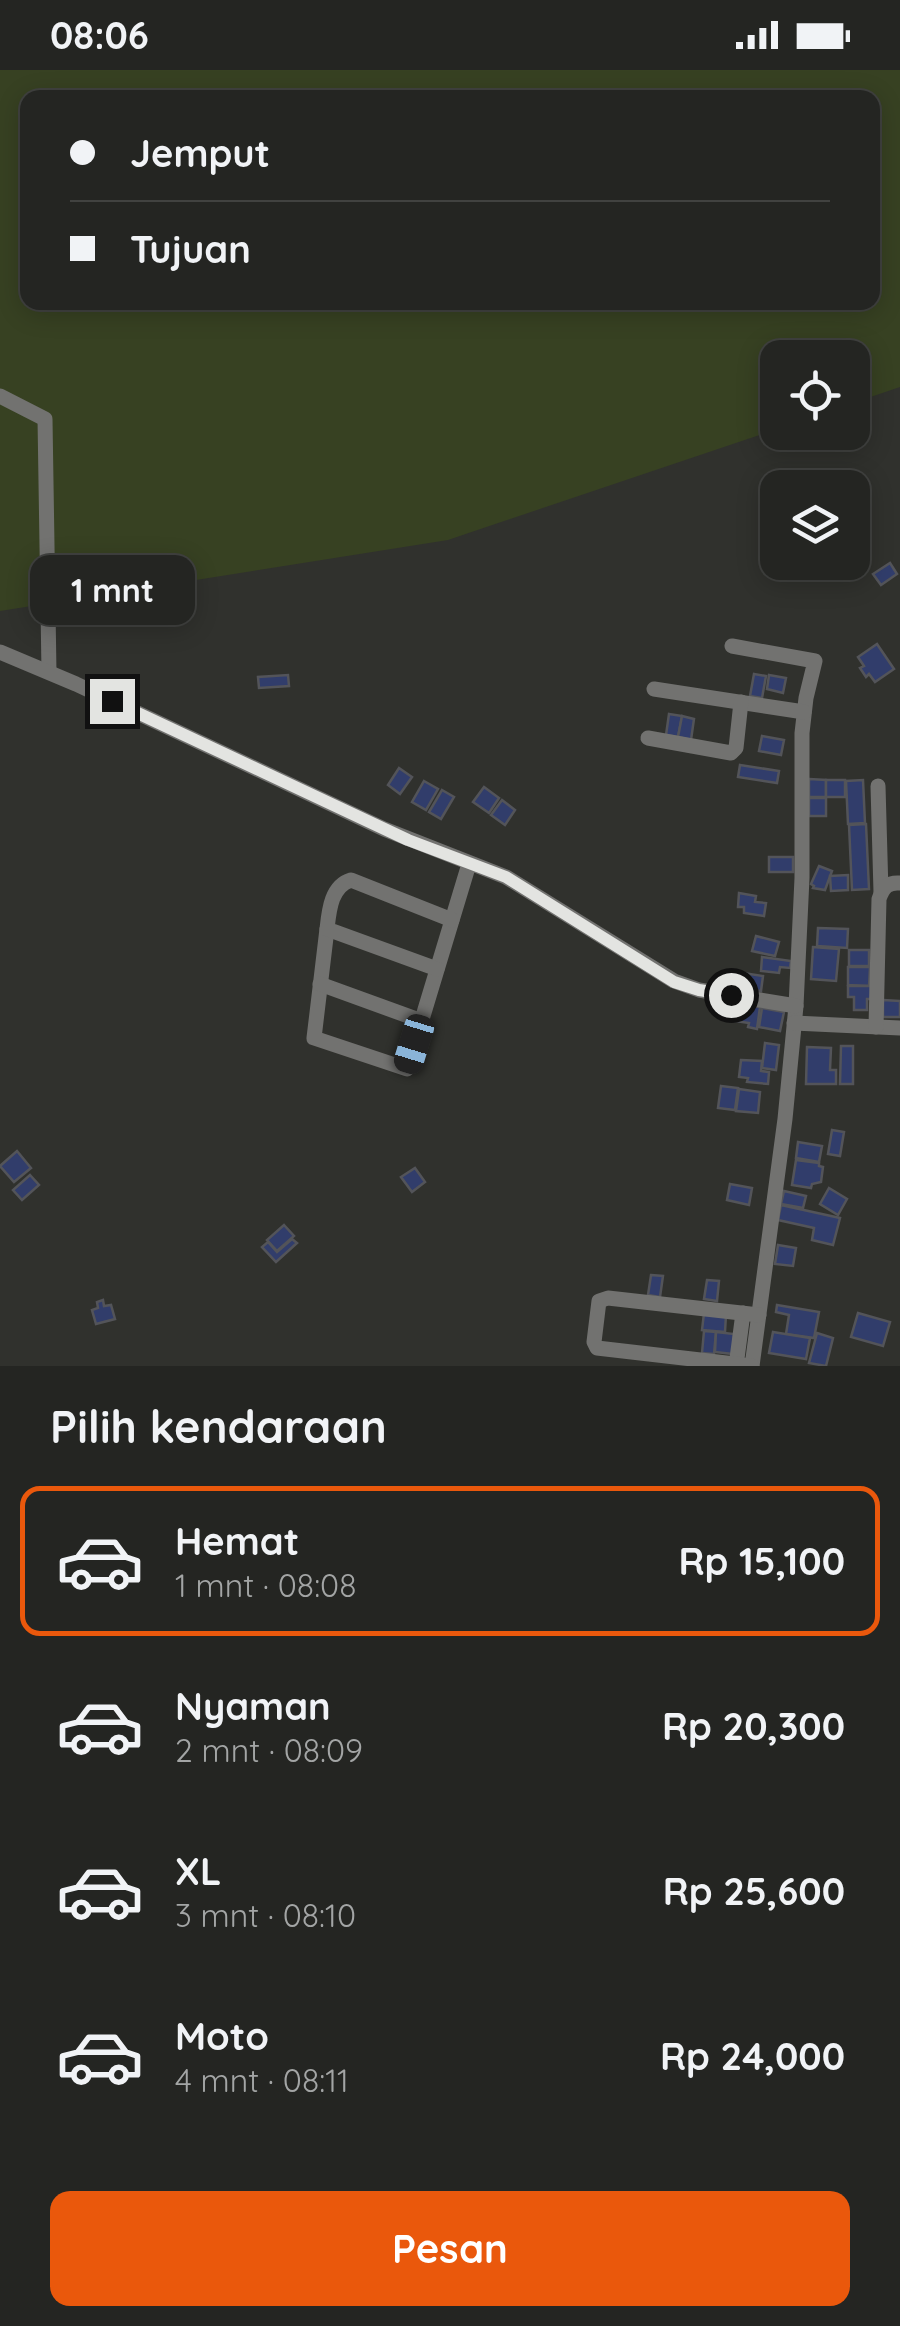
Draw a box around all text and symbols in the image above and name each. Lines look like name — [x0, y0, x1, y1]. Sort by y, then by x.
text: 08:06 — [50, 11, 149, 59]
text: Jemput — [130, 129, 270, 177]
text: Tujuan — [130, 225, 251, 273]
map controls — [760, 340, 870, 580]
button: locate — [760, 340, 870, 450]
button: layers — [760, 470, 870, 580]
callout: 1 mnt — [29, 556, 194, 626]
text: 1 mnt — [71, 570, 154, 610]
route end — [90, 679, 135, 724]
route start — [709, 973, 754, 1018]
car — [391, 1011, 437, 1077]
text: Pilih kendaraan — [50, 1398, 387, 1454]
icon: car — [55, 1516, 145, 1606]
text: Hemat — [175, 1517, 299, 1565]
text: Rp 15,100 — [678, 1537, 845, 1585]
text: 1 mnt · 08:08 — [175, 1565, 356, 1605]
icon: car — [55, 1681, 145, 1771]
text: Nyaman — [175, 1682, 331, 1730]
text: Rp 20,300 — [662, 1702, 845, 1750]
text: 2 mnt · 08:09 — [175, 1730, 363, 1770]
icon: car — [55, 1846, 145, 1936]
text: XL — [175, 1847, 221, 1895]
text: Rp 25,600 — [663, 1867, 845, 1915]
text: 3 mnt · 08:10 — [175, 1895, 356, 1935]
icon: car — [55, 2011, 145, 2101]
text: Moto — [175, 2012, 269, 2060]
text: Rp 24,000 — [660, 2032, 845, 2080]
text: 4 mnt · 08:11 — [175, 2060, 349, 2100]
button: Pesan — [50, 2191, 850, 2306]

